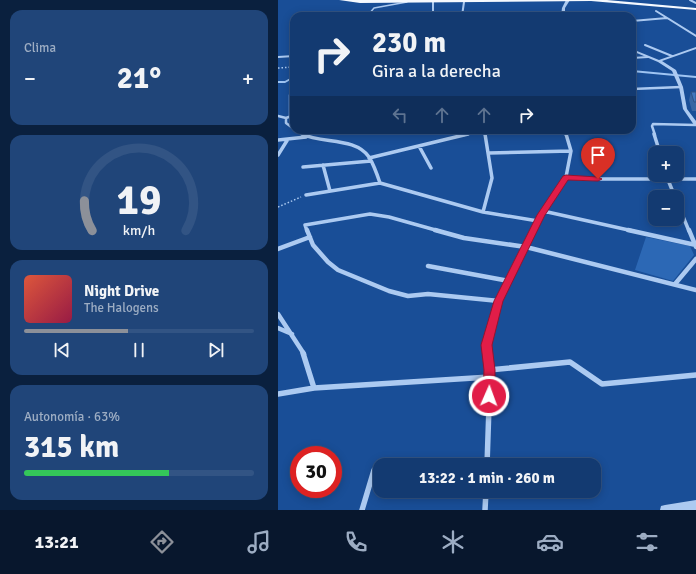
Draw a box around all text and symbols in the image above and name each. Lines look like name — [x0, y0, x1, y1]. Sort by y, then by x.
text: 230 m — [372, 26, 446, 60]
icon: right — [306, 28, 358, 80]
text: Clima — [24, 40, 56, 56]
text: 21° — [117, 60, 161, 97]
text: Gira a la derecha — [372, 60, 501, 82]
text: − — [24, 65, 36, 92]
text: + — [242, 65, 254, 92]
icon: left — [389, 104, 411, 126]
icon: ahead — [431, 104, 453, 126]
icon: ahead — [473, 104, 495, 126]
icon: right — [515, 104, 537, 126]
pin — [581, 138, 615, 179]
icon: arrive — [587, 144, 609, 166]
map controls — [648, 146, 684, 226]
button: + — [648, 146, 684, 182]
text: 19 — [117, 174, 161, 225]
button: − — [648, 190, 684, 226]
text: km/h — [123, 221, 155, 238]
text: Night Drive — [84, 282, 159, 300]
text: The Halogens — [84, 300, 159, 316]
icon: previous — [51, 339, 73, 361]
icon: pause — [128, 339, 150, 361]
icon: next — [205, 339, 227, 361]
position arrow — [468, 375, 510, 417]
text: Autonomía · 63% — [24, 409, 120, 425]
text: 315 km — [24, 429, 119, 466]
speed limit sign: 30 — [290, 446, 342, 498]
text: 13:22 · 1 min · 260 m — [419, 469, 555, 487]
icon: directions — [148, 528, 176, 556]
icon: music — [245, 528, 273, 556]
icon: phone — [342, 528, 370, 556]
icon: climate — [439, 528, 467, 556]
icon: car — [536, 528, 564, 556]
icon: filters — [633, 528, 661, 556]
text: 13:21 — [35, 531, 79, 553]

